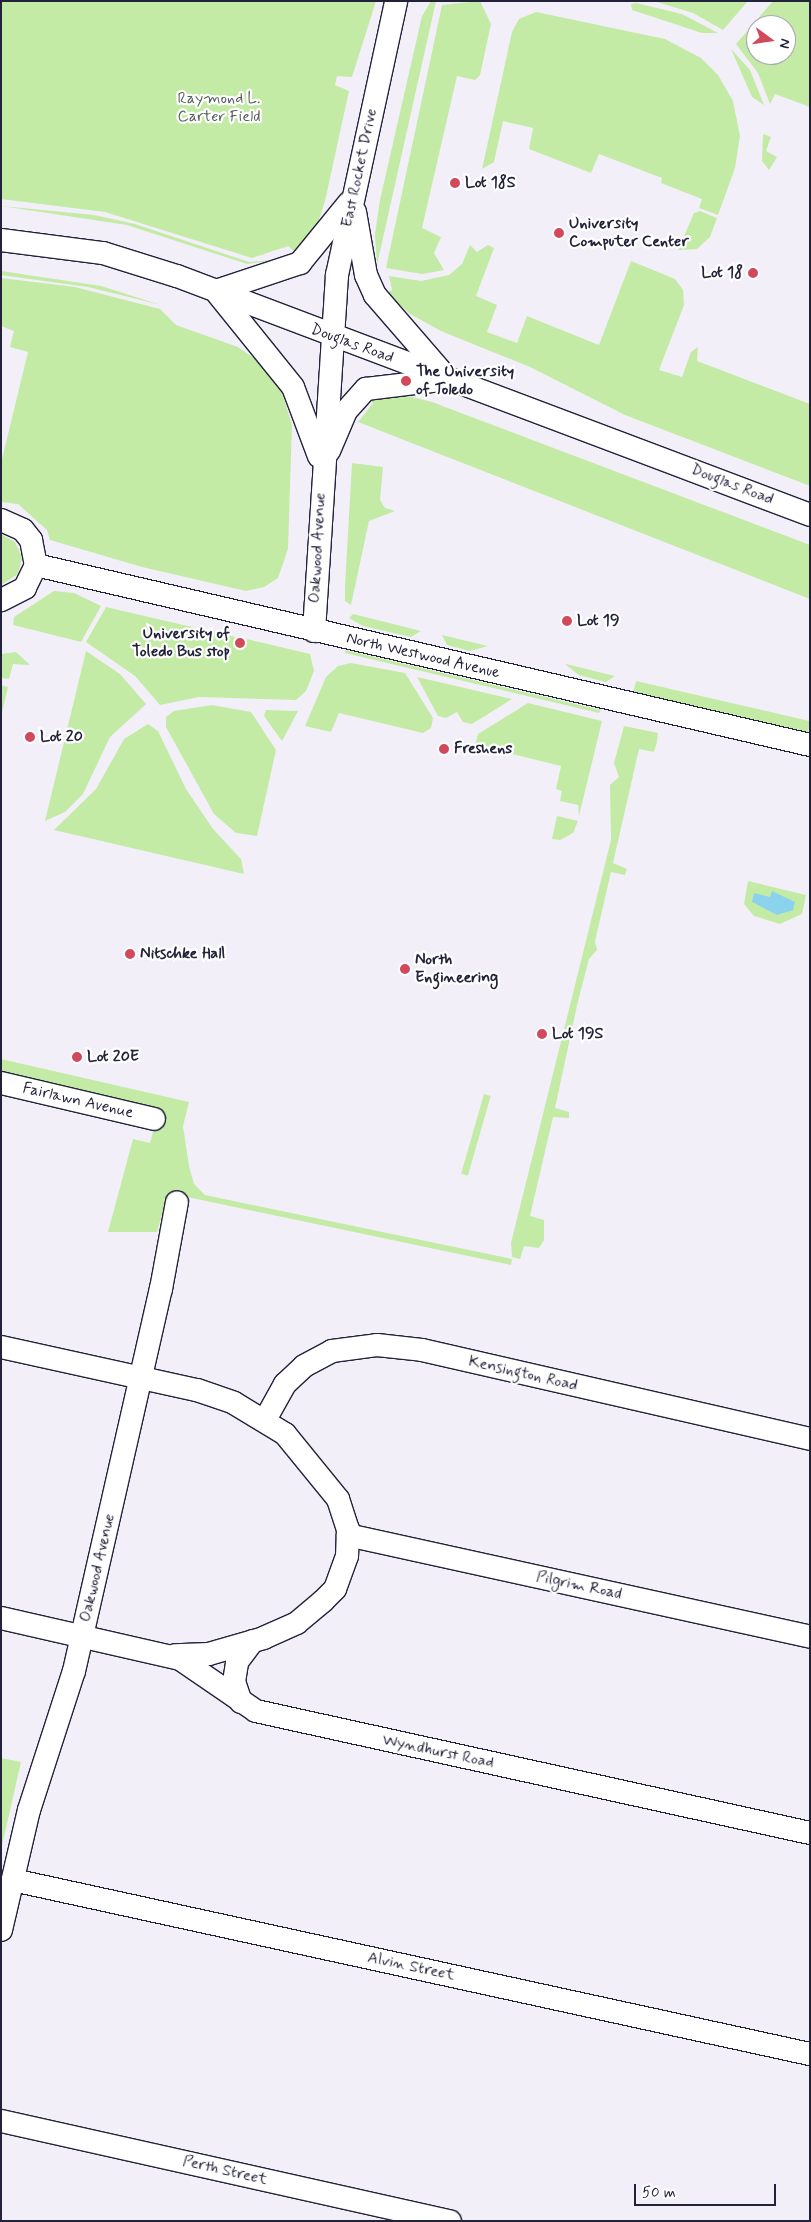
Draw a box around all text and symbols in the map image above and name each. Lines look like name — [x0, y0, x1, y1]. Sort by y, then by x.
north arrow — [746, 15, 796, 65]
text: N — [775, 37, 794, 50]
park label: Raymond L. Carter Field — [177, 89, 261, 127]
street label: East Rocket Drive — [338, 107, 382, 229]
place label: Lot 18S — [465, 173, 516, 193]
marker: Lot 18S — [449, 177, 461, 189]
place label: University Computer Center — [569, 214, 691, 252]
marker: University Computer Center — [553, 227, 565, 239]
place label: Lot 18 — [701, 263, 743, 283]
marker: Lot 18 — [747, 267, 759, 279]
street label: Douglas Road — [308, 320, 396, 368]
place label: The University of Toledo — [416, 362, 514, 400]
marker: The University of Toledo — [400, 375, 412, 387]
street label: Douglas Road — [688, 460, 776, 510]
street label: Oakwood Avenue — [305, 491, 331, 605]
place label: Lot 19 — [577, 611, 620, 631]
marker: Lot 19 — [561, 615, 573, 627]
place label: University of Toledo Bus stop — [132, 624, 230, 662]
street label: North Westwood Avenue — [343, 629, 503, 683]
marker: University of Toledo Bus stop — [234, 637, 246, 649]
place label: Lot 20 — [40, 727, 83, 747]
marker: Lot 20 — [24, 731, 36, 743]
place label: Freshens — [454, 739, 512, 759]
marker: Freshens — [438, 743, 450, 755]
place label: Nitschke Hall — [140, 944, 227, 964]
marker: Nitschke Hall — [124, 948, 136, 960]
place label: North Engineering — [415, 950, 498, 988]
marker: North Engineering — [399, 963, 411, 975]
place label: Lot 19S — [552, 1024, 603, 1044]
marker: Lot 19S — [536, 1028, 548, 1040]
place label: Lot 20E — [87, 1047, 139, 1067]
marker: Lot 20E — [71, 1051, 83, 1063]
street label: Fairlawn Avenue — [20, 1079, 136, 1123]
street label: Kensington Road — [467, 1352, 579, 1396]
street label: Oakwood Avenue — [76, 1511, 120, 1625]
street label: Pilgrim Road — [535, 1568, 623, 1604]
street label: Wyndhurst Road — [381, 1731, 495, 1773]
street label: Alvin Street — [366, 1948, 456, 1986]
street label: Perth Street — [181, 2152, 269, 2190]
scale bar — [636, 2174, 778, 2206]
text: 50 m — [642, 2183, 676, 2203]

